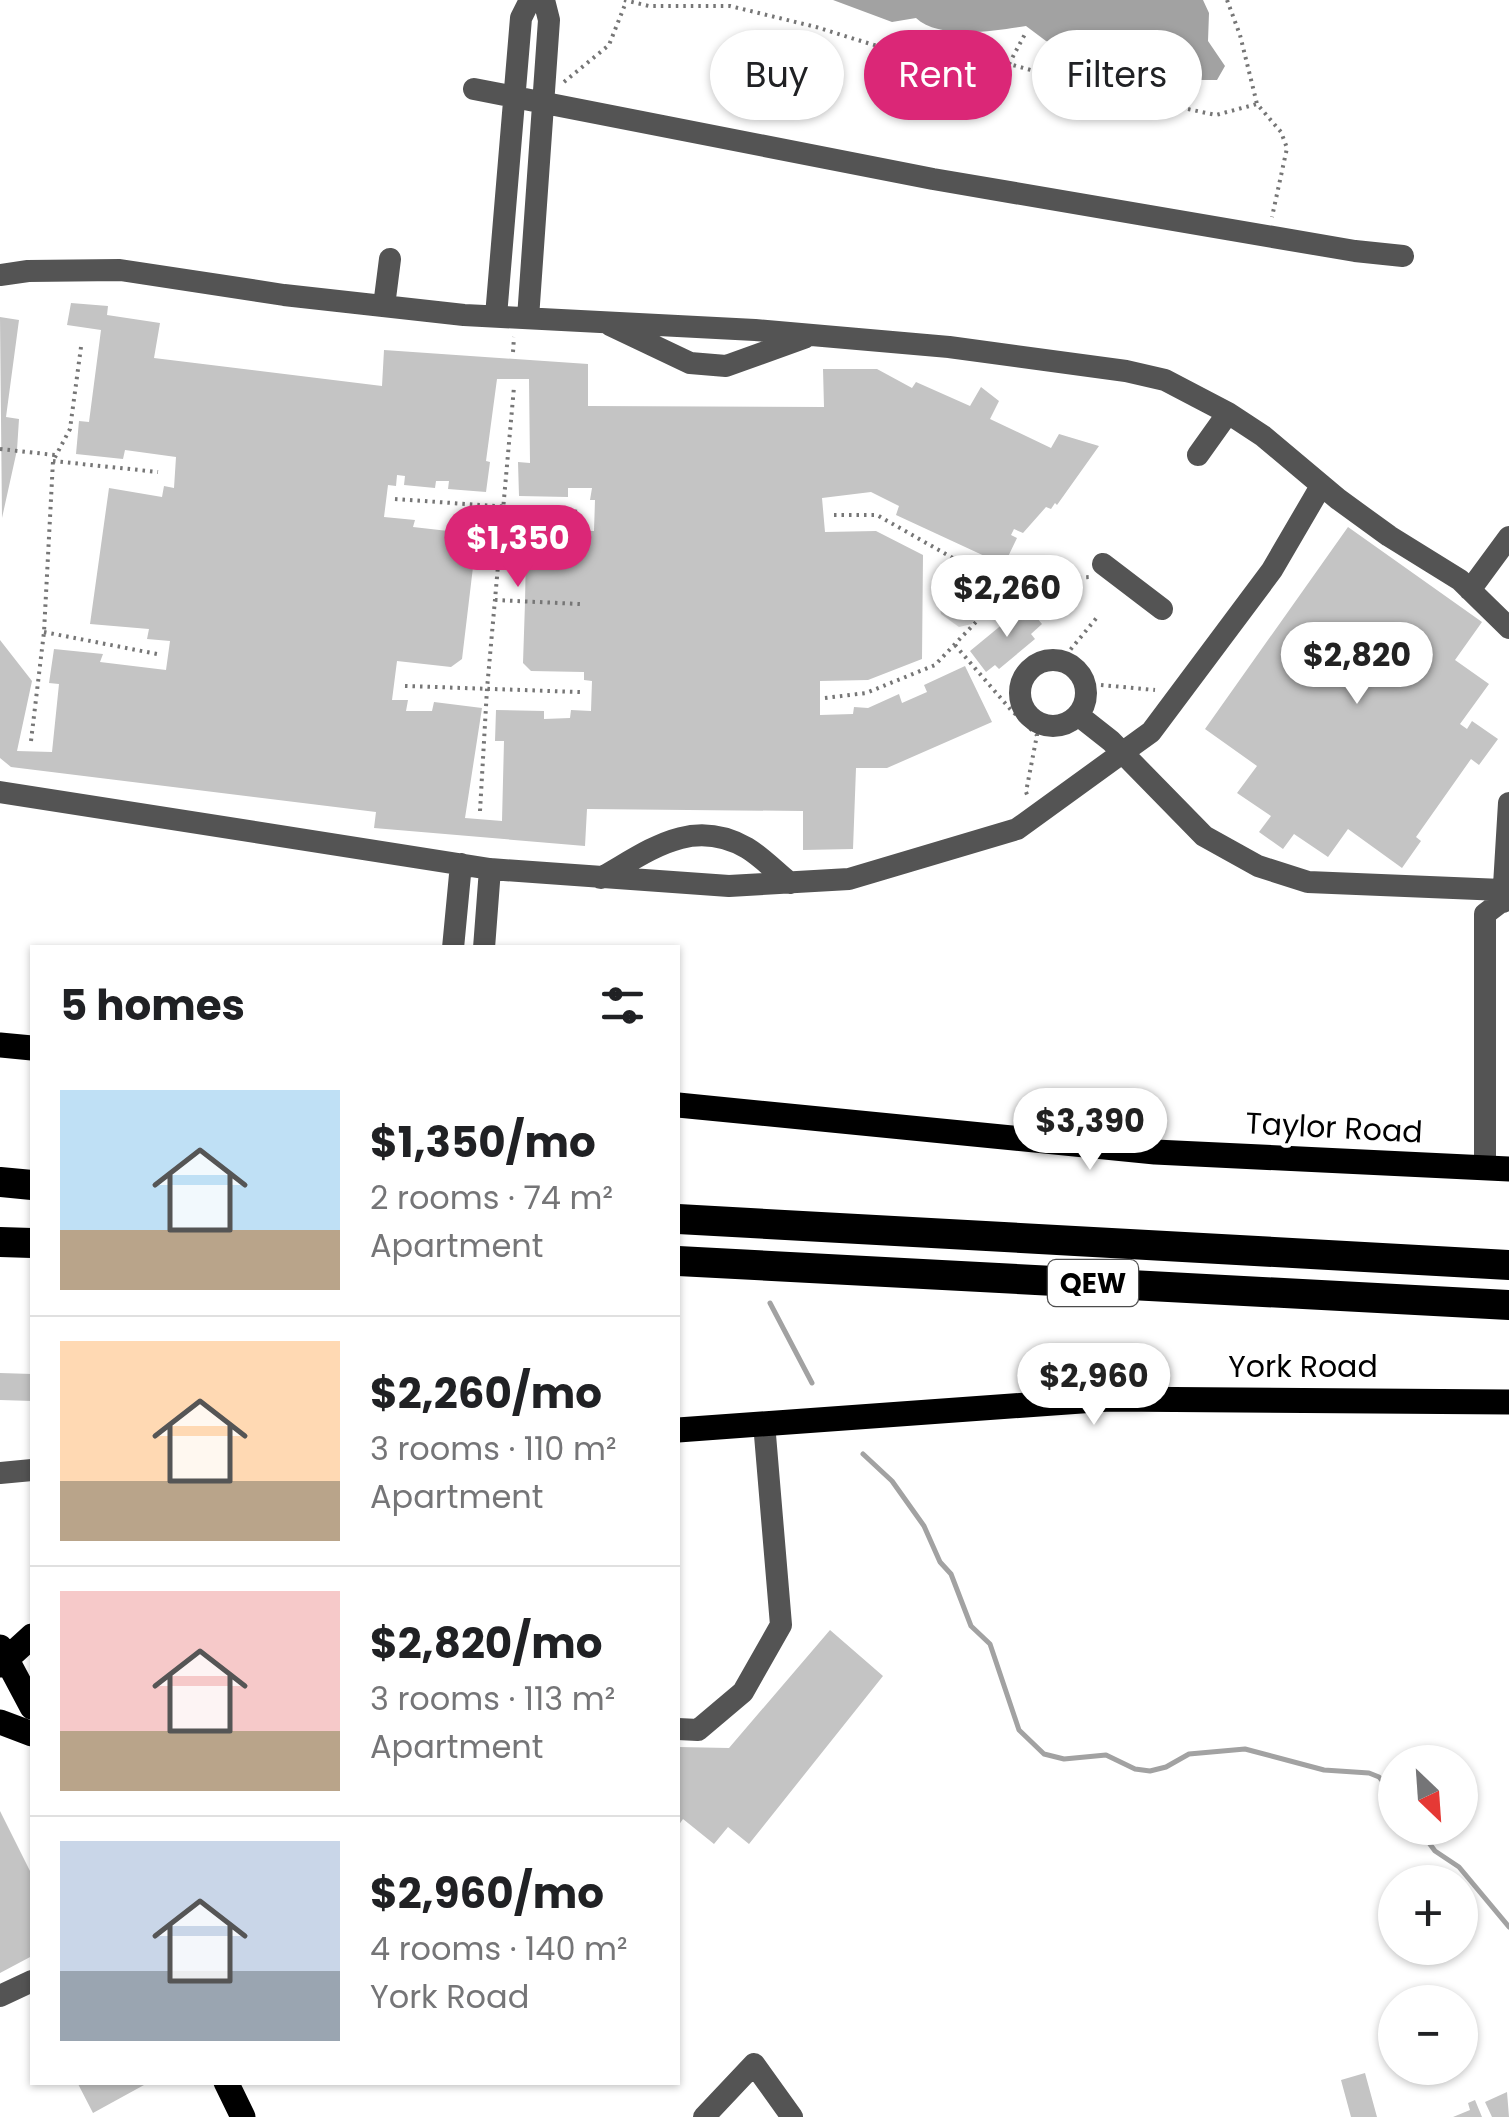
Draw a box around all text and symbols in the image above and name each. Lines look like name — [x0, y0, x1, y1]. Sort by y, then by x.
chip: Buy — [710, 30, 844, 120]
chip: Rent — [864, 30, 1012, 120]
chip: Filters — [1032, 30, 1202, 120]
pin: $1,350 — [437, 505, 599, 590]
text: $1,350 — [466, 515, 570, 560]
pin: $2,260 — [926, 555, 1088, 640]
text: $2,260 — [953, 565, 1061, 610]
pin: $2,820 — [1276, 622, 1438, 707]
text: $2,820 — [1303, 632, 1411, 677]
text: 5 homes — [60, 976, 245, 1035]
icon: filters — [595, 978, 650, 1033]
pin: $3,390 — [1009, 1088, 1171, 1173]
text: $3,390 — [1035, 1098, 1145, 1143]
street label: Taylor Road — [1244, 1101, 1424, 1154]
text: $1,350/mo — [370, 1113, 596, 1172]
icon: home — [140, 1130, 260, 1250]
text: 2 rooms · 74 m² — [370, 1175, 613, 1220]
text: Apartment — [370, 1223, 543, 1268]
road number: QEW — [1048, 1260, 1138, 1306]
pin: $2,960 — [1013, 1343, 1175, 1428]
street label: York Road — [1228, 1345, 1378, 1388]
text: $2,960 — [1039, 1353, 1149, 1398]
text: $2,260/mo — [370, 1364, 602, 1423]
icon: home — [140, 1381, 260, 1501]
text: 3 rooms · 110 m² — [370, 1426, 616, 1471]
text: Apartment — [370, 1474, 543, 1519]
text: $2,820/mo — [370, 1614, 603, 1673]
icon: home — [140, 1631, 260, 1751]
text: 3 rooms · 113 m² — [370, 1676, 615, 1721]
text: Apartment — [370, 1724, 543, 1769]
north arrow — [1378, 1745, 1478, 1845]
map controls — [1378, 1745, 1478, 2085]
text: $2,960/mo — [370, 1864, 604, 1923]
button: + — [1378, 1865, 1478, 1965]
icon: home — [140, 1881, 260, 2001]
text: 4 rooms · 140 m² — [370, 1926, 628, 1971]
text: York Road — [370, 1974, 529, 2019]
button: − — [1378, 1985, 1478, 2085]

